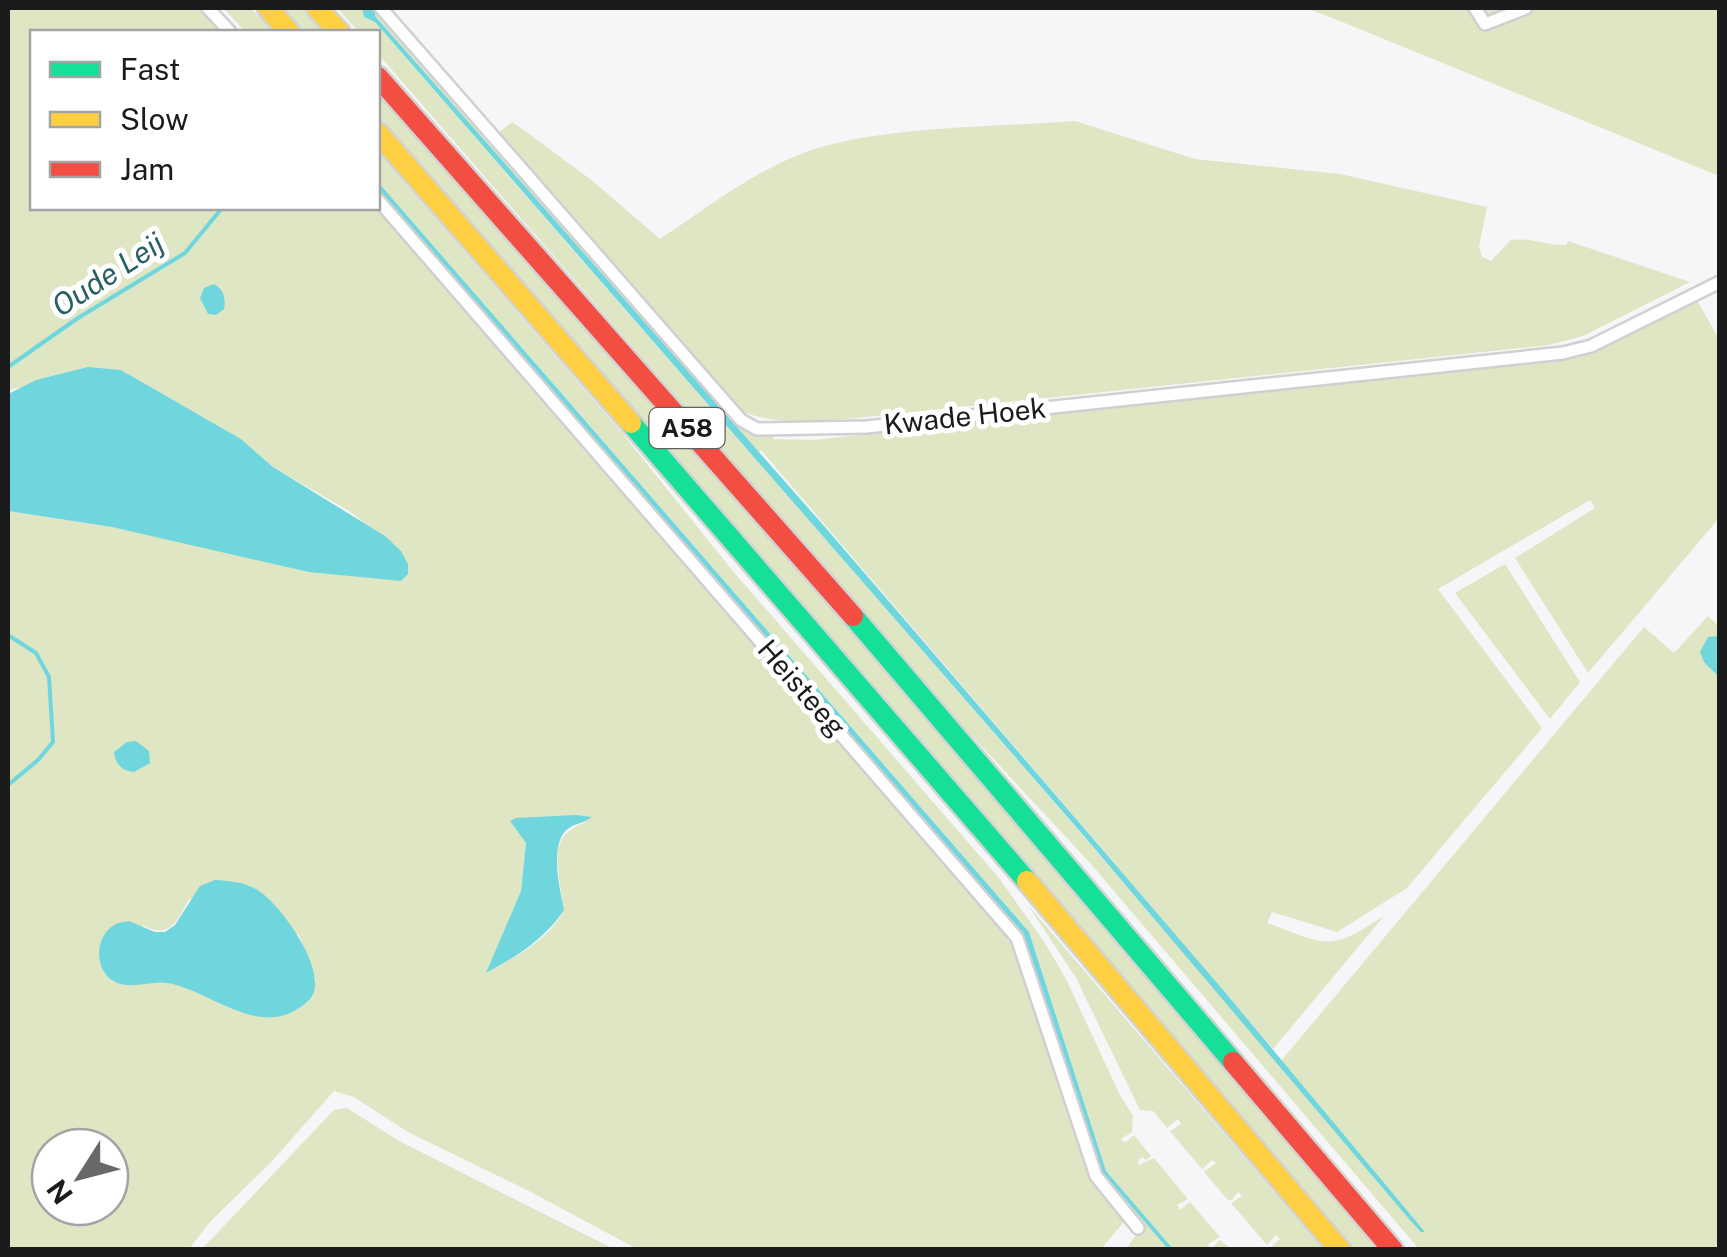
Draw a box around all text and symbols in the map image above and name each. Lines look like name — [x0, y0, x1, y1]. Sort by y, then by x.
legend — [30, 30, 380, 210]
text: Fast — [120, 51, 180, 87]
text: Slow — [120, 101, 189, 137]
text: Jam — [120, 151, 174, 187]
water label: Oude Leij — [45, 225, 170, 324]
street label: Kwade Hoek — [882, 391, 1048, 440]
road number: A58 — [650, 408, 724, 448]
street label: Heisteeg — [751, 633, 853, 743]
north arrow — [30, 1127, 130, 1227]
text: N — [40, 1173, 79, 1211]

